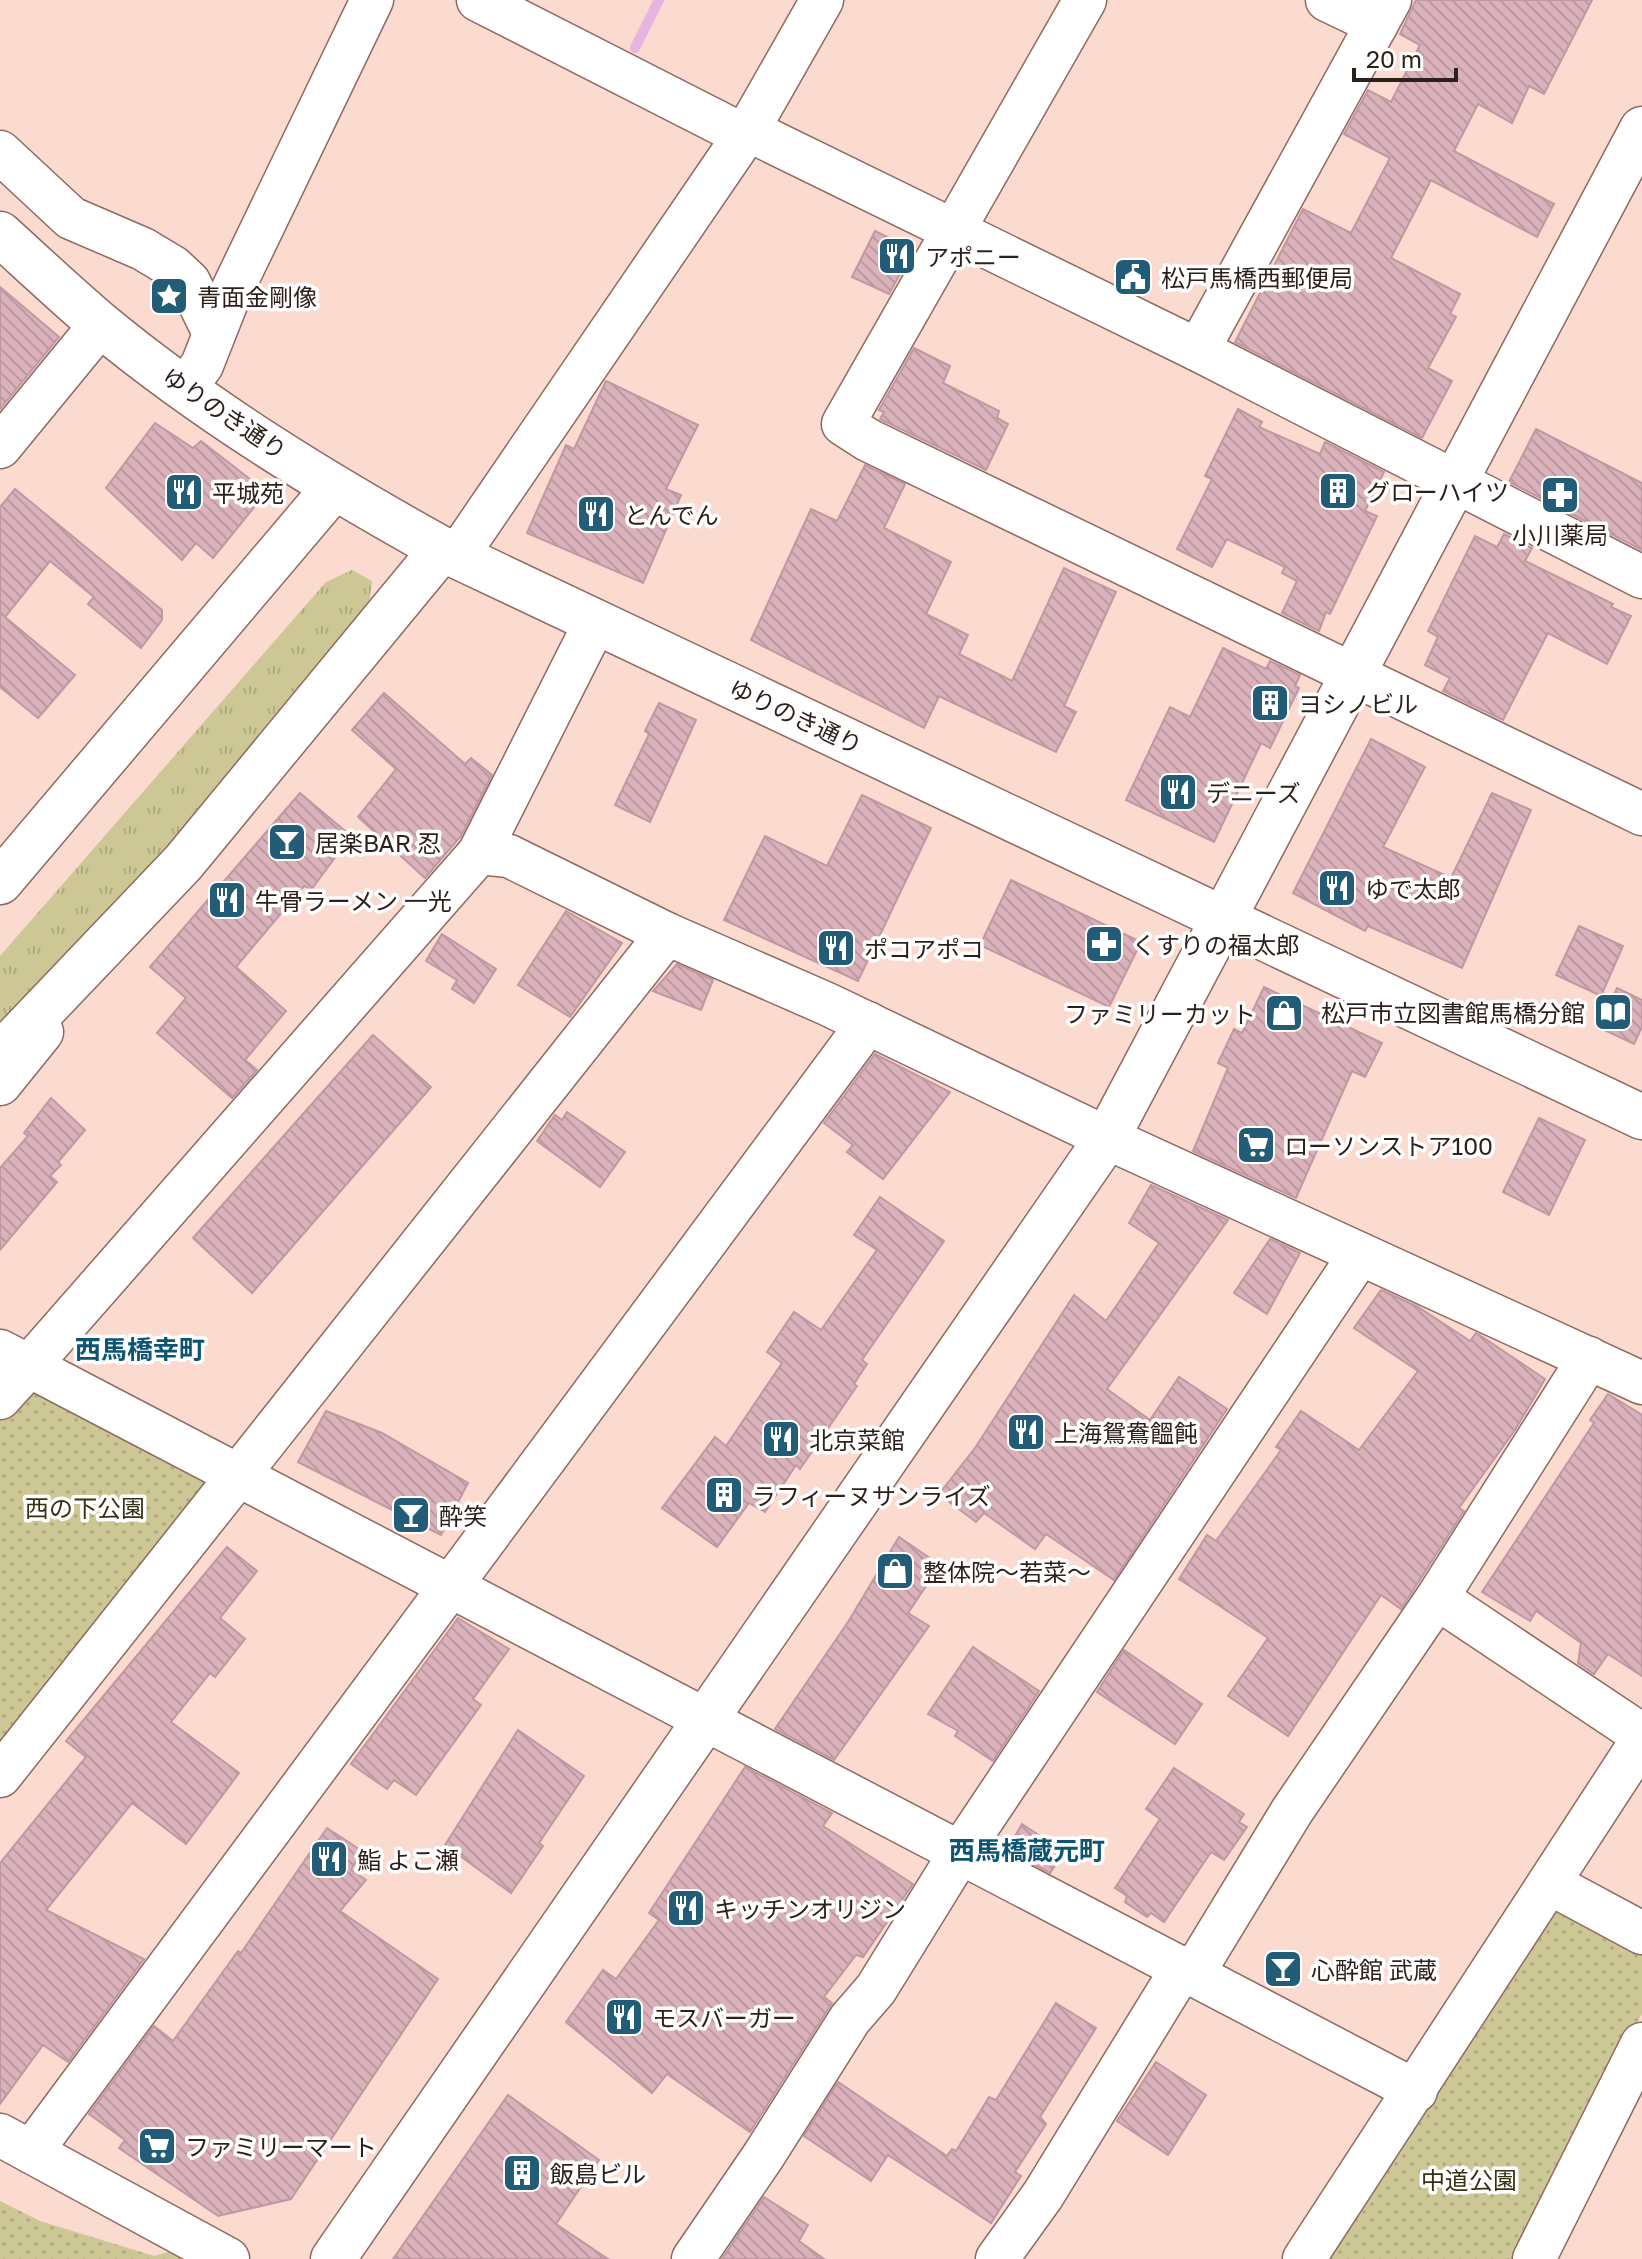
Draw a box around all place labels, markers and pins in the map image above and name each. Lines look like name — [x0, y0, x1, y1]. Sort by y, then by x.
restaurant icon: アポニー — [876, 235, 918, 277]
place label: アポニー — [925, 242, 1021, 271]
public building icon: 松戸馬橋西郵便局 — [1112, 256, 1154, 298]
place label: 松戸馬橋西郵便局 — [1161, 263, 1353, 292]
place icon: 青面金剛像 — [148, 275, 190, 317]
place label: 青面金剛像 — [197, 282, 317, 311]
building icon: グローハイツ — [1317, 470, 1359, 512]
restaurant icon: 平城苑 — [163, 471, 205, 513]
pharmacy icon: 小川薬局 — [1539, 474, 1581, 516]
place label: グローハイツ — [1366, 477, 1509, 506]
place label: 平城苑 — [212, 478, 284, 507]
restaurant icon: とんでん — [575, 493, 617, 535]
place label: とんでん — [624, 500, 719, 529]
place label: 小川薬局 — [1512, 520, 1608, 549]
building icon: ヨシノビル — [1249, 682, 1291, 724]
place label: ヨシノビル — [1298, 689, 1418, 718]
restaurant icon: デニーズ — [1157, 771, 1199, 813]
place label: デニーズ — [1206, 778, 1301, 807]
bar icon: 居楽BAR 忍 — [266, 821, 308, 863]
place label: 居楽BAR 忍 — [315, 828, 441, 857]
restaurant icon: ゆで太郎 — [1316, 867, 1358, 909]
place label: ゆで太郎 — [1365, 874, 1461, 903]
restaurant icon: 牛骨ラーメン 一光 — [206, 879, 248, 921]
place label: 牛骨ラーメン 一光 — [255, 886, 452, 915]
pharmacy icon: くすりの福太郎 — [1083, 923, 1125, 965]
restaurant icon: ポコアポコ — [815, 927, 857, 969]
place label: くすりの福太郎 — [1132, 930, 1300, 959]
place label: ポコアポコ — [864, 934, 984, 963]
library icon: 松戸市立図書館馬橋分館 — [1592, 991, 1634, 1033]
shop icon: ファミリーカット — [1263, 992, 1305, 1034]
place label: 松戸市立図書館馬橋分館 — [1321, 998, 1585, 1027]
place label: ファミリーカット — [1064, 999, 1256, 1028]
supermarket icon: ローソンストア100 — [1235, 1124, 1277, 1166]
place label: ローソンストア100 — [1284, 1131, 1493, 1160]
restaurant icon: 上海鴛鴦饂飩 — [1005, 1411, 1047, 1453]
restaurant icon: 北京菜館 — [760, 1418, 802, 1460]
place label: 上海鴛鴦饂飩 — [1054, 1418, 1198, 1447]
place label: 北京菜館 — [809, 1425, 905, 1454]
building icon: ラフィーヌサンライズ — [703, 1474, 745, 1516]
place label: ラフィーヌサンライズ — [752, 1481, 991, 1510]
bar icon: 酔笑 — [390, 1494, 432, 1536]
place label: 酔笑 — [439, 1501, 487, 1530]
shop icon: 整体院〜若菜〜 — [874, 1550, 916, 1592]
place label: 整体院〜若菜〜 — [923, 1557, 1091, 1586]
restaurant icon: 鮨 よこ瀬 — [308, 1838, 350, 1880]
place label: 鮨 よこ瀬 — [357, 1845, 459, 1874]
restaurant icon: キッチンオリジン — [665, 1887, 707, 1929]
place label: キッチンオリジン — [714, 1894, 906, 1923]
bar icon: 心酔館 武蔵 — [1262, 1948, 1304, 1990]
place label: 心酔館 武蔵 — [1311, 1955, 1437, 1984]
restaurant icon: モスバーガー — [603, 1996, 645, 2038]
place label: モスバーガー — [652, 2003, 796, 2032]
supermarket icon: ファミリーマート — [136, 2125, 178, 2167]
place label: ファミリーマート — [185, 2132, 377, 2161]
building icon: 飯島ビル — [501, 2152, 543, 2194]
place label: 飯島ビル — [550, 2159, 646, 2188]

